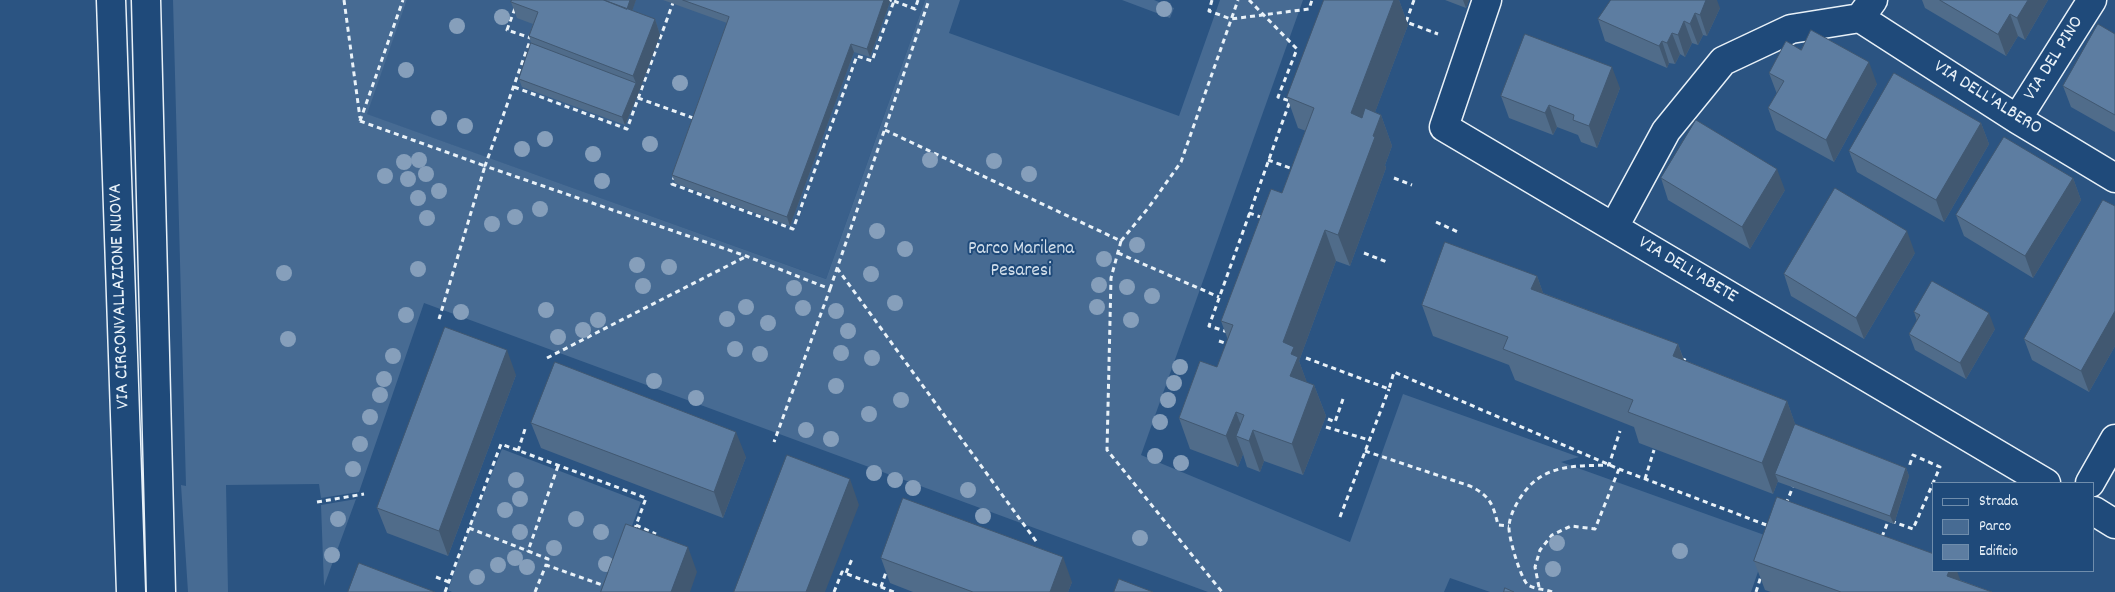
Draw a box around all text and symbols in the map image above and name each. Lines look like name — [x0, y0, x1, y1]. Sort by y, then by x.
street label: VIA DEL PINO — [2020, 13, 2090, 105]
street label: VIA DELL'ALBERO — [1929, 57, 2045, 141]
street label: VIA CIRCONVALLAZIONE NUOVA — [106, 183, 136, 409]
street label: VIA DELL'ABETE — [1633, 232, 1741, 310]
park label: Parco Marilena Pesaresi — [968, 239, 1074, 283]
legend — [1932, 482, 2095, 572]
text: Strada — [1979, 491, 2018, 513]
text: Parco — [1979, 516, 2011, 538]
text: Edificio — [1979, 541, 2018, 563]

